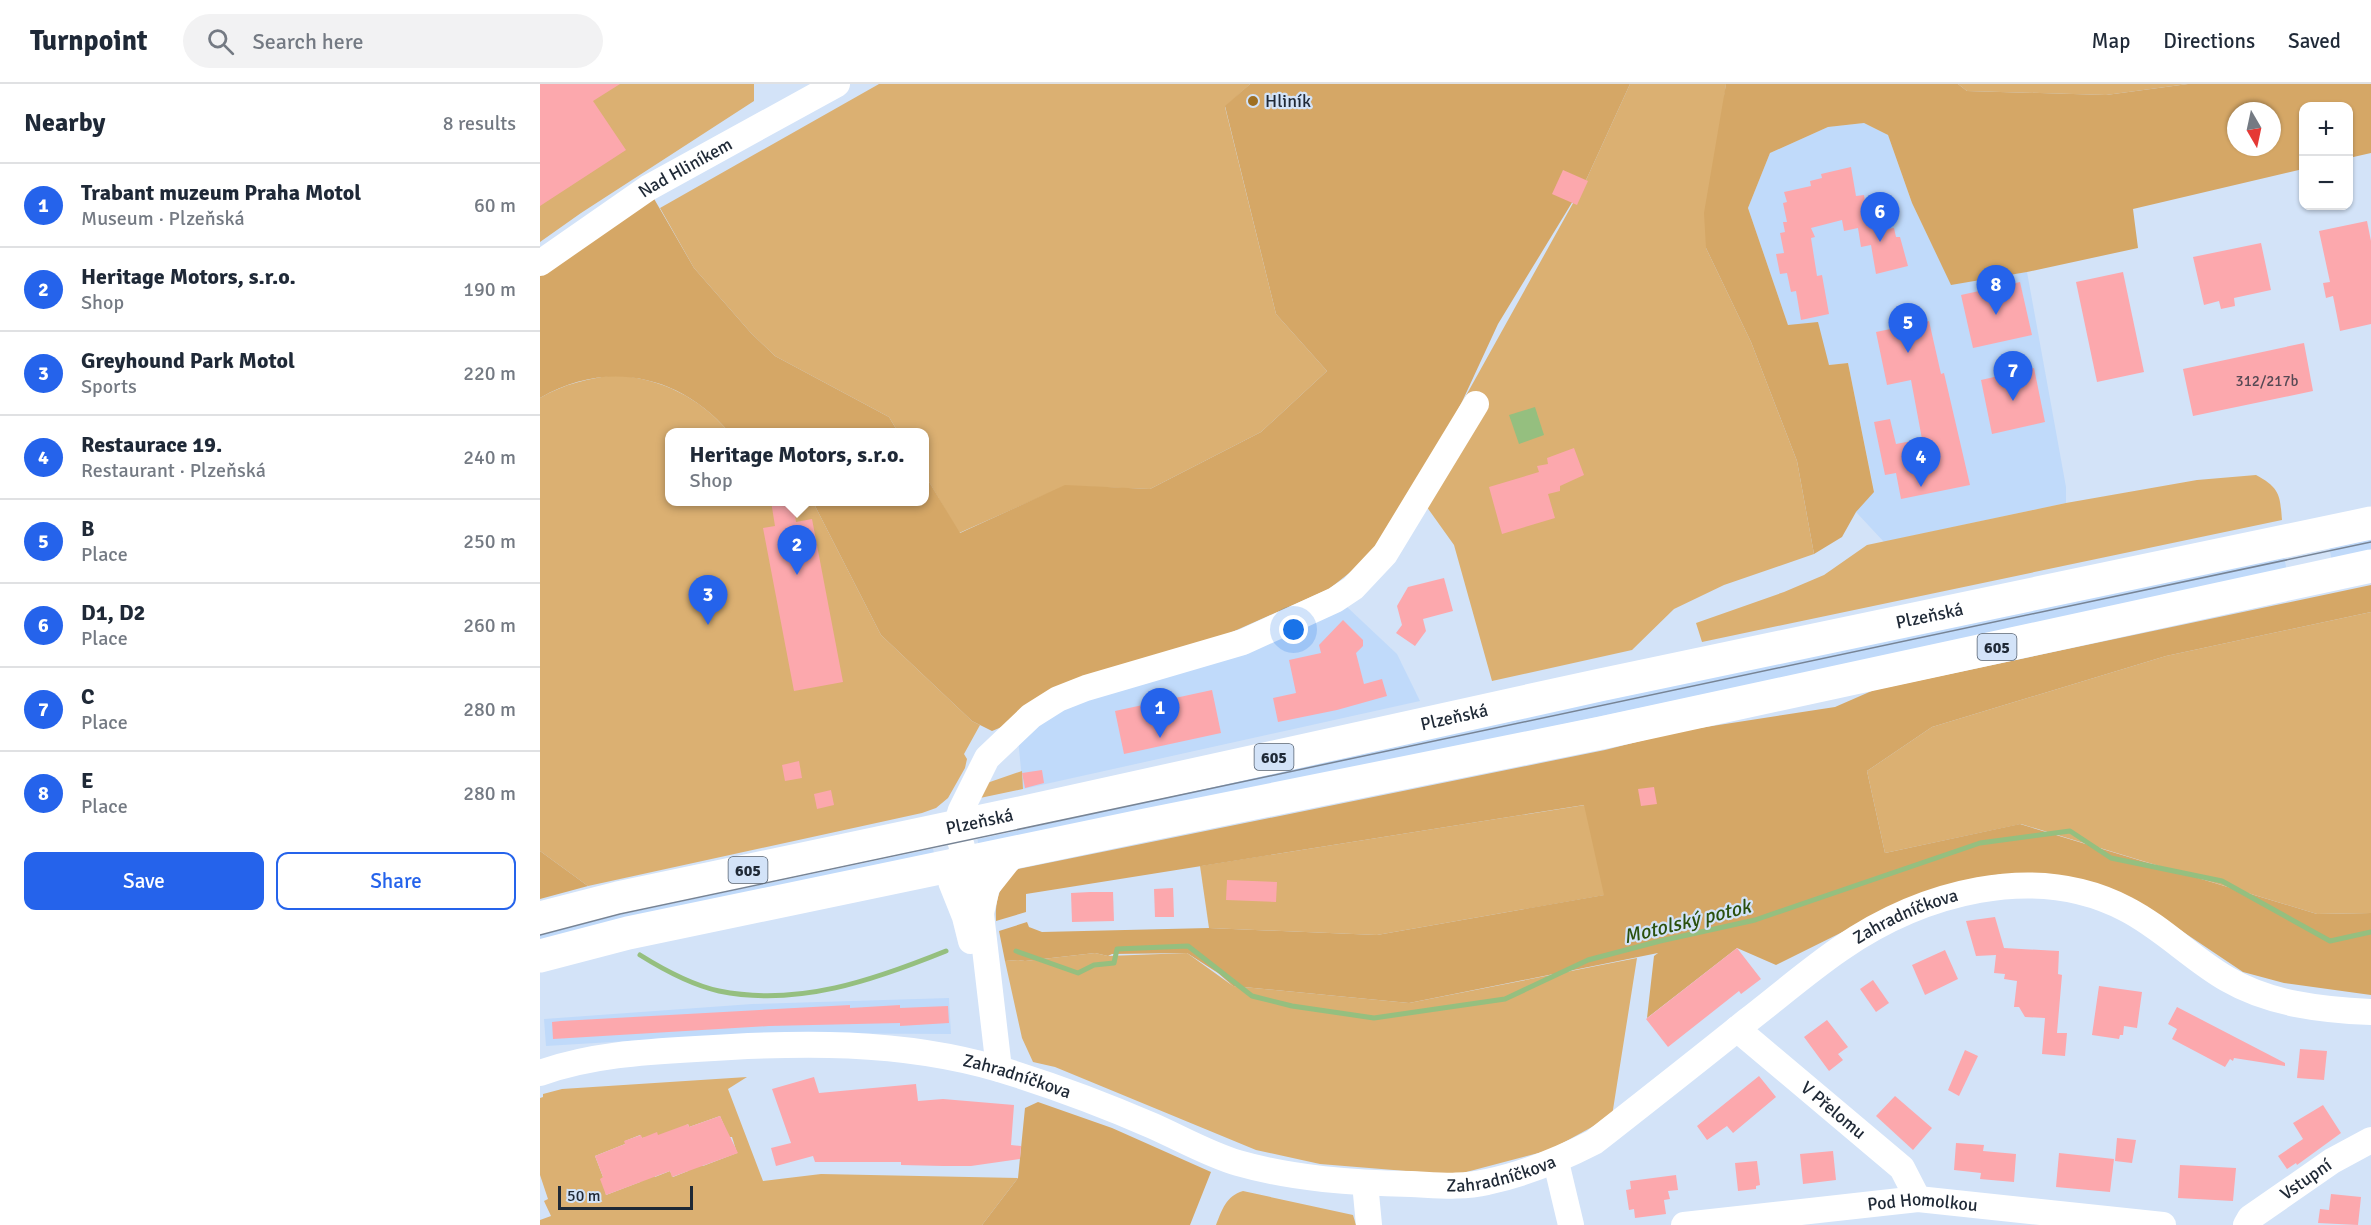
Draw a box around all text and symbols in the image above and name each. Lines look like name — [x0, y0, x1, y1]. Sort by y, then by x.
search box — [183, 14, 603, 68]
text: Turnpoint — [30, 24, 147, 58]
icon: search — [204, 25, 237, 58]
text: Search here — [252, 28, 363, 55]
text: Map — [2092, 28, 2130, 54]
text: Directions — [2163, 28, 2255, 54]
text: Saved — [2288, 28, 2341, 54]
place label: Hliník — [1265, 90, 1311, 112]
marker: Hliník — [1246, 94, 1260, 108]
north arrow — [2227, 102, 2281, 156]
map controls — [2299, 102, 2353, 210]
button: + — [2299, 102, 2353, 156]
text: Nearby — [24, 107, 105, 139]
text: 8 results — [443, 111, 516, 136]
street label: Nad Hliníkem — [634, 133, 736, 202]
button: − — [2299, 156, 2353, 210]
text: Trabant muzeum Praha Motol — [81, 179, 361, 206]
pin: 6 — [1860, 192, 1900, 242]
text: 1 — [38, 193, 49, 218]
text: 60 m — [474, 193, 516, 218]
text: Museum · Plzeňská — [81, 206, 245, 231]
text: Heritage Motors, s.r.o. — [81, 263, 296, 290]
pin: 8 — [1976, 266, 2016, 315]
text: 2 — [38, 277, 49, 302]
text: 190 m — [463, 277, 516, 302]
text: Shop — [81, 290, 124, 315]
pin: 5 — [1888, 304, 1928, 353]
text: Greyhound Park Motol — [81, 347, 295, 374]
pin: 7 — [1994, 352, 2032, 401]
text: 3 — [38, 361, 49, 386]
text: 220 m — [463, 361, 516, 386]
house number: 312/217b — [2236, 372, 2299, 390]
text: Sports — [81, 374, 137, 399]
popup — [665, 428, 929, 506]
text: Restaurace 19. — [81, 431, 222, 458]
pin: 4 — [1902, 438, 1940, 487]
text: Heritage Motors, s.r.o. — [690, 441, 904, 468]
text: 4 — [38, 445, 49, 470]
text: 240 m — [463, 445, 516, 470]
text: Restaurant · Plzeňská — [81, 458, 266, 483]
text: Shop — [690, 468, 733, 493]
text: B — [81, 515, 95, 542]
pin: 2 — [778, 526, 816, 575]
text: 5 — [38, 529, 49, 554]
text: 250 m — [463, 529, 516, 554]
text: Place — [81, 542, 128, 567]
pin: 3 — [688, 576, 728, 625]
street label: Plzeňská — [1894, 598, 1965, 634]
text: D1, D2 — [81, 599, 145, 626]
text: 6 — [38, 613, 49, 638]
text: 260 m — [463, 613, 516, 638]
your location — [1279, 615, 1308, 644]
text: Place — [81, 626, 128, 651]
road number: 605 — [1978, 634, 2016, 660]
text: C — [81, 683, 94, 710]
pin: 1 — [1140, 688, 1180, 738]
text: 7 — [38, 697, 49, 722]
text: 280 m — [463, 697, 516, 722]
street label: Plzeňská — [1418, 699, 1490, 735]
text: Place — [81, 710, 128, 735]
road number: 605 — [1254, 744, 1294, 770]
text: E — [81, 767, 94, 794]
text: 8 — [38, 781, 49, 806]
text: 280 m — [463, 781, 516, 806]
text: Place — [81, 794, 128, 819]
street label: Plzeňská — [944, 804, 1015, 839]
button: Save — [24, 852, 264, 910]
button: Share — [276, 852, 516, 910]
road number: 605 — [728, 857, 768, 883]
street label: Zahradníčkova — [1849, 884, 1960, 949]
water label: Motolský potok — [1621, 893, 1755, 949]
street label: Zahradníčkova — [961, 1049, 1074, 1103]
street label: V Přelomu — [1796, 1077, 1870, 1144]
street label: Zahradníčkova — [1446, 1150, 1559, 1197]
street label: Vstupní — [2276, 1154, 2336, 1205]
scale bar — [558, 1183, 693, 1210]
text: 50 m — [567, 1186, 601, 1206]
street label: Pod Homolkou — [1866, 1188, 1979, 1216]

